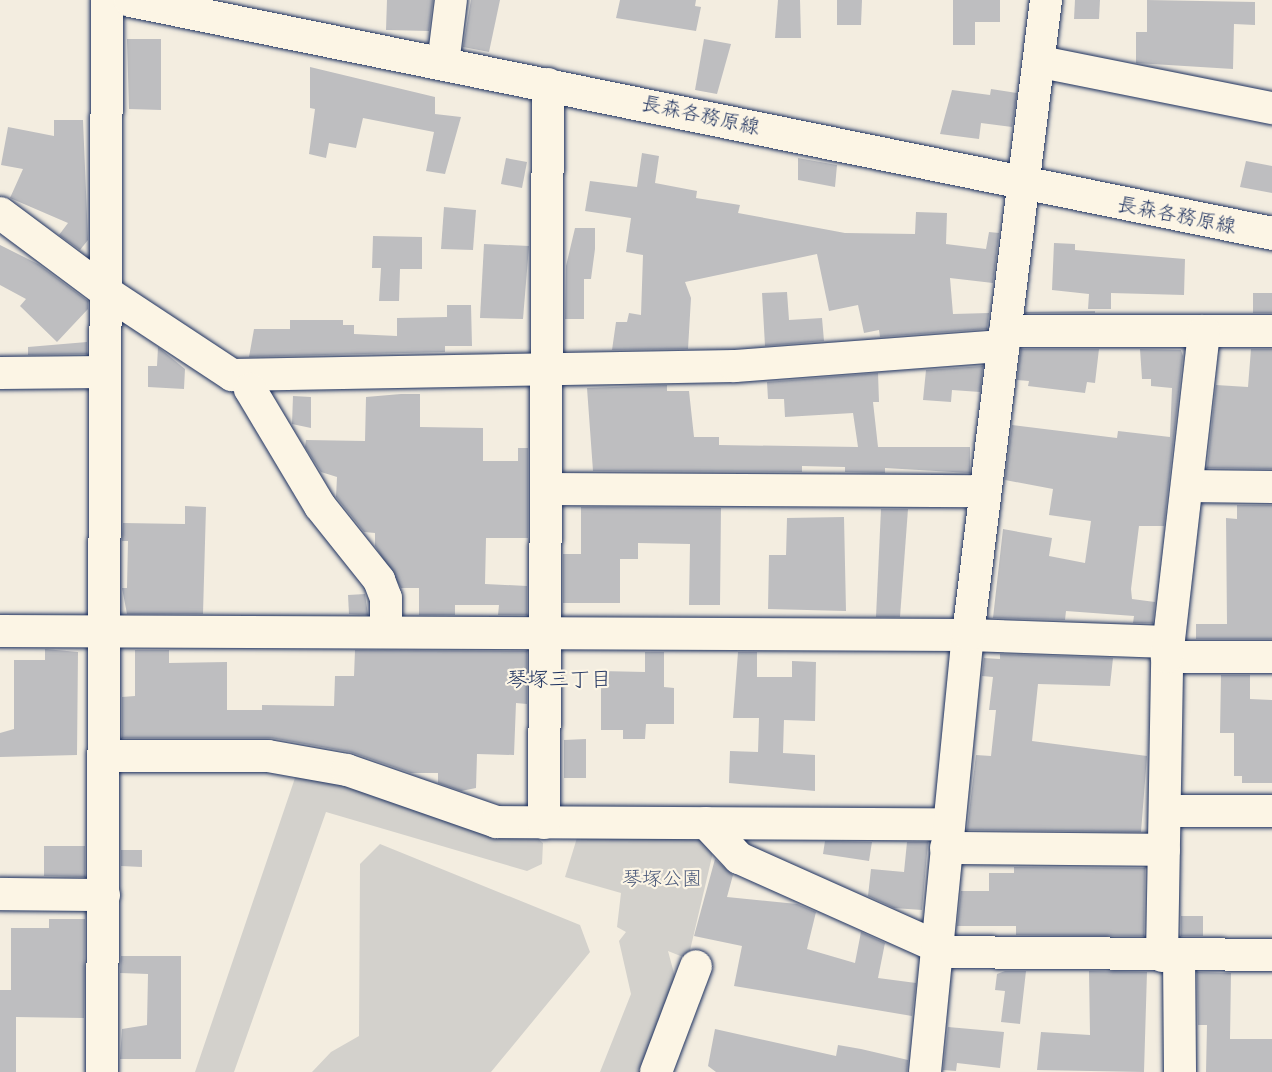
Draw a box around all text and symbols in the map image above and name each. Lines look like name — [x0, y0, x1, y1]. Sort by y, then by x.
street label: 長森各務原線 — [640, 90, 762, 138]
street label: 長森各務原線 — [1116, 191, 1238, 237]
district label: 琴塚三丁目 — [507, 665, 611, 691]
park label: 琴塚公園 — [622, 865, 702, 889]

